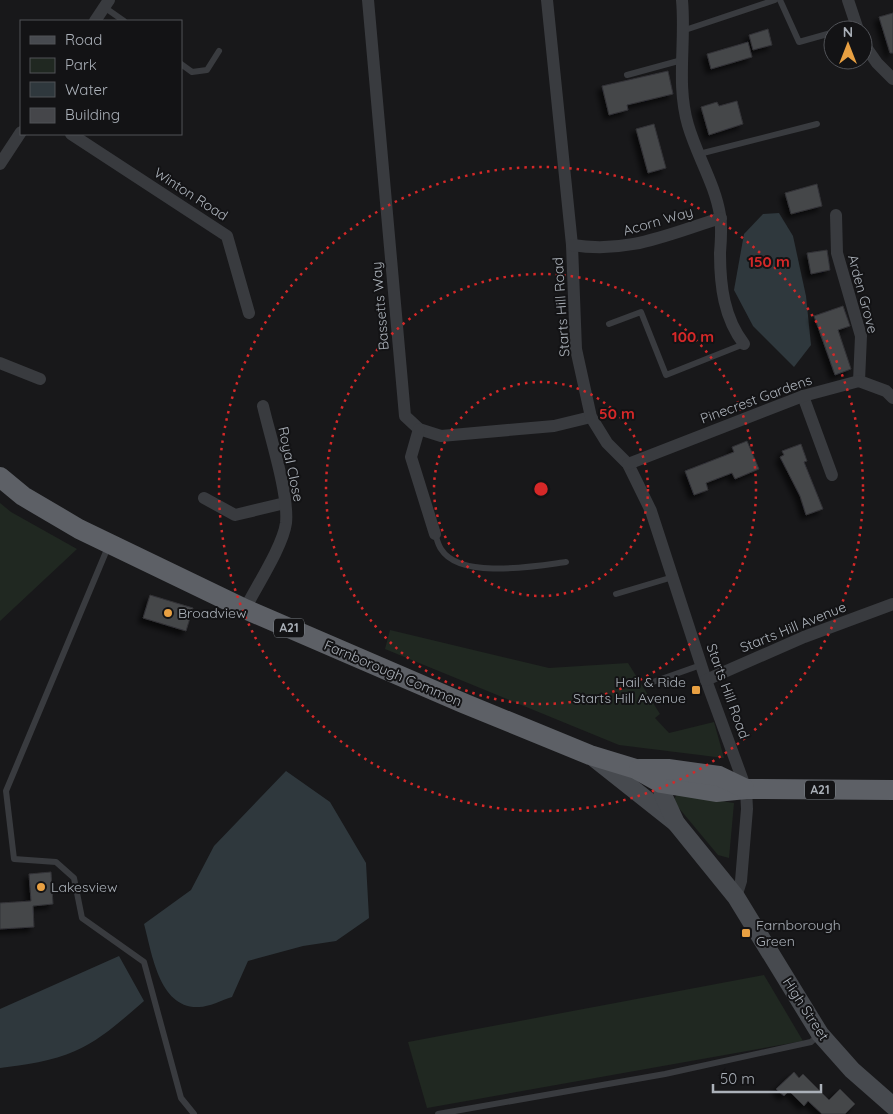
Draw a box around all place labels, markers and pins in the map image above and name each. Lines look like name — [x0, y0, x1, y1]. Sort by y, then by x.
centre of rings — [532, 480, 550, 498]
place label: Broadview — [178, 604, 247, 622]
marker: Broadview — [162, 607, 174, 619]
place label: Hail & Ride Starts Hill Avenue — [573, 673, 686, 707]
marker: Hail & Ride Starts Hill Avenue — [690, 684, 702, 696]
place label: Lakesview — [51, 878, 118, 896]
marker: Lakesview — [35, 881, 47, 893]
place label: Farnborough Green — [756, 916, 841, 950]
marker: Farnborough Green — [740, 927, 752, 939]

